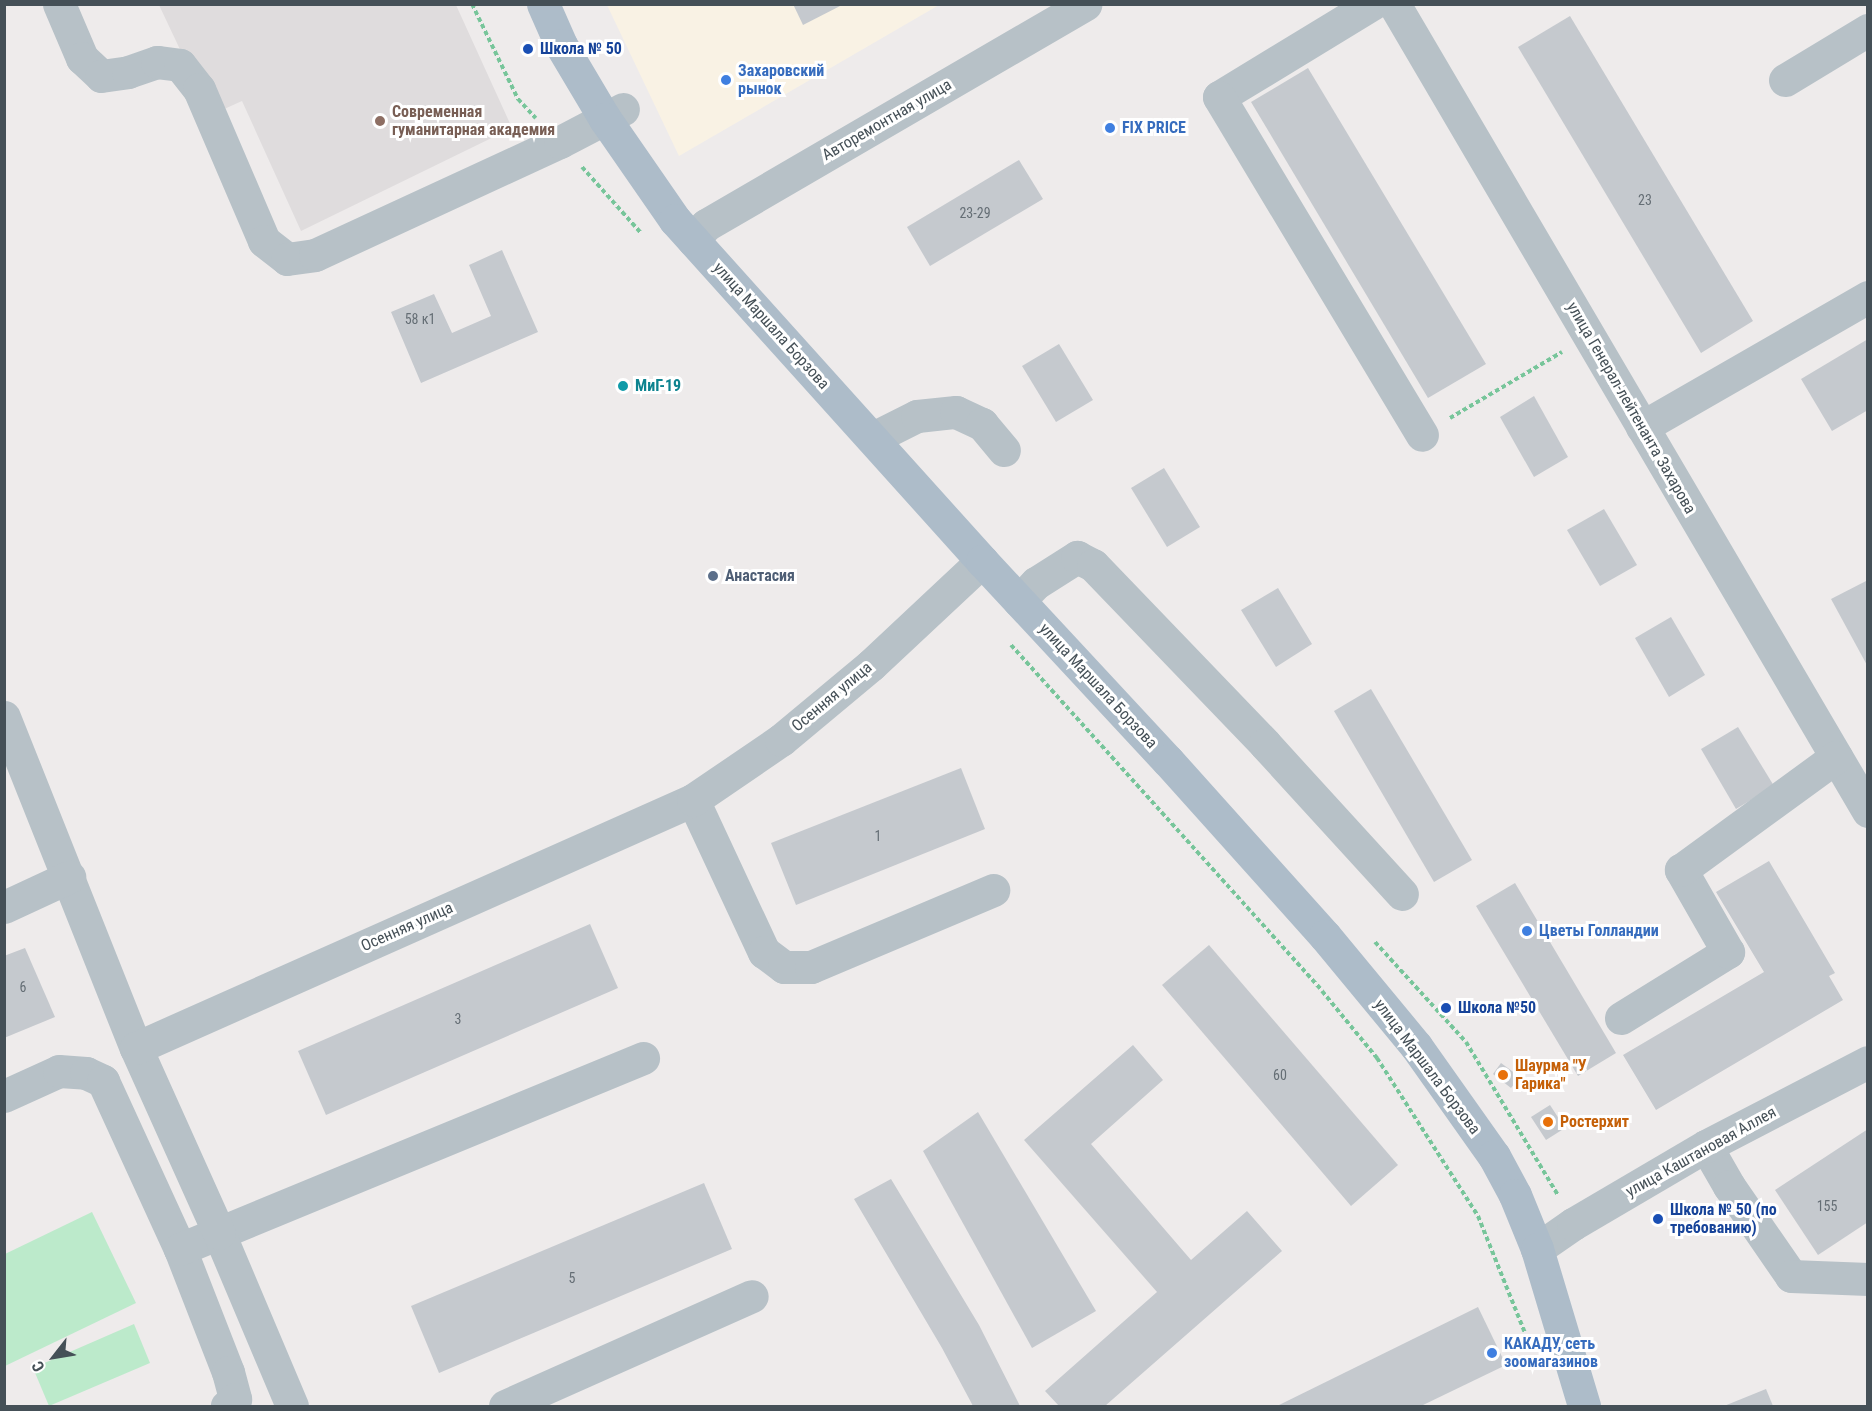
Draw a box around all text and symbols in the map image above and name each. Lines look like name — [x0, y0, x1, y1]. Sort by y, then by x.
place label: Школа № 50 — [540, 39, 622, 59]
marker: Школа № 50 — [521, 42, 535, 56]
place label: Захаровский рынок — [738, 61, 824, 99]
marker: Захаровский рынок — [719, 73, 733, 87]
street label: Авторемонтная улица — [819, 75, 955, 165]
place label: Современная гуманитарная академия — [392, 102, 555, 140]
marker: Современная гуманитарная академия — [373, 114, 387, 128]
place label: FIX PRICE — [1122, 118, 1186, 138]
marker: FIX PRICE — [1103, 121, 1117, 135]
house number: 23 — [1638, 192, 1652, 208]
house number: 23-29 — [959, 205, 991, 221]
street label: улица Маршала Борзова — [709, 259, 833, 393]
street label: улица Генерал-лейтенанта Захарова — [1562, 299, 1700, 517]
house number: 58 к1 — [405, 311, 435, 327]
place label: МиГ-19 — [635, 376, 681, 396]
marker: МиГ-19 — [616, 379, 630, 393]
place label: Анастасия — [725, 566, 795, 586]
marker: Анастасия — [706, 569, 720, 583]
street label: улица Маршала Борзова — [1035, 619, 1161, 753]
street label: Осенняя улица — [788, 658, 876, 736]
house number: 1 — [875, 828, 881, 844]
street label: Осенняя улица — [358, 898, 456, 956]
place label: Цветы Голландии — [1539, 921, 1659, 941]
marker: Цветы Голландии — [1520, 924, 1534, 938]
house number: 6 — [20, 979, 26, 995]
street label: улица Маршала Борзова — [1370, 996, 1484, 1138]
place label: Школа №50 — [1458, 998, 1536, 1018]
marker: Школа №50 — [1439, 1001, 1453, 1015]
house number: 3 — [455, 1011, 461, 1027]
place label: Шаурма "У Гарика" — [1515, 1056, 1587, 1094]
house number: 60 — [1273, 1067, 1287, 1083]
marker: Шаурма "У Гарика" — [1496, 1068, 1510, 1082]
street label: улица Каштановая Аллея — [1623, 1103, 1779, 1201]
place label: Ростерхит — [1560, 1112, 1629, 1132]
marker: Ростерхит — [1541, 1115, 1555, 1129]
house number: 155 — [1817, 1198, 1837, 1214]
place label: Школа № 50 (по требованию) — [1670, 1200, 1777, 1238]
marker: Школа № 50 (по требованию) — [1651, 1212, 1665, 1226]
house number: 5 — [569, 1270, 575, 1286]
north arrow — [24, 1327, 84, 1387]
place label: КАКАДУ, сеть зоомагазинов — [1504, 1334, 1598, 1372]
marker: КАКАДУ, сеть зоомагазинов — [1485, 1346, 1499, 1360]
text: С — [28, 1358, 49, 1375]

